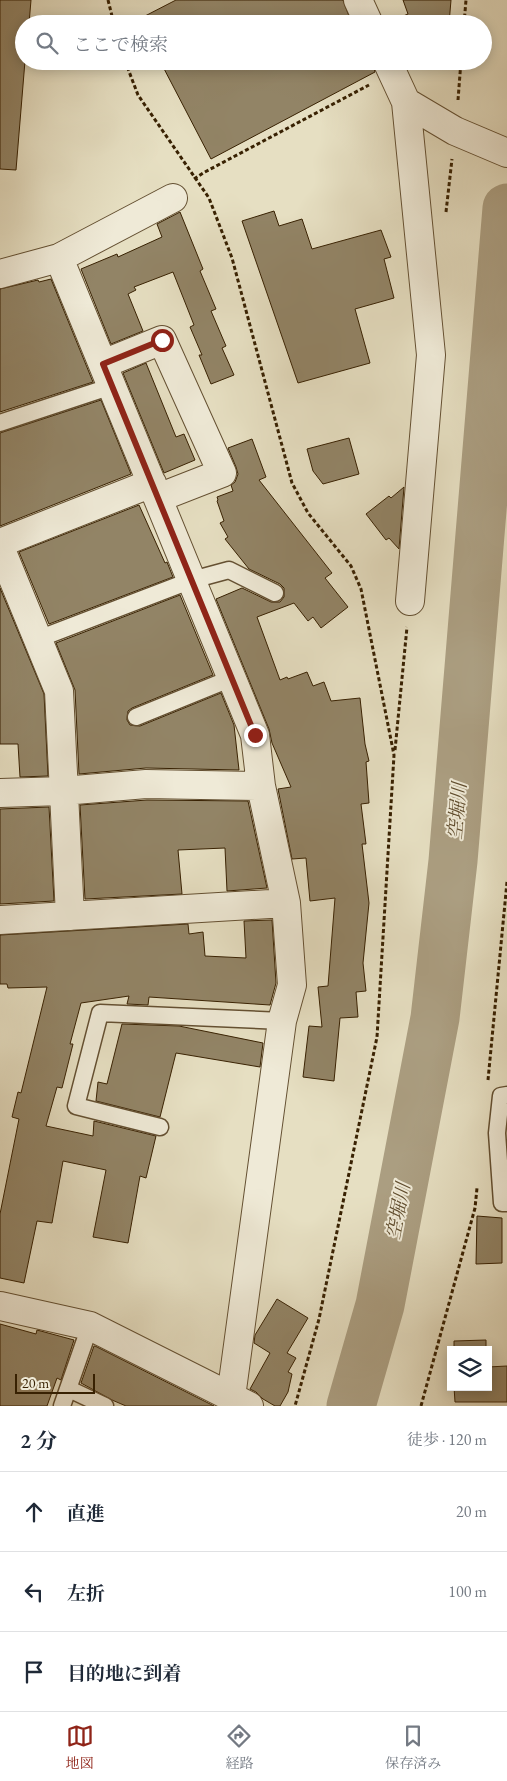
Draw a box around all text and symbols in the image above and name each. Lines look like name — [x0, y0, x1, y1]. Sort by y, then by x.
search box — [15, 15, 492, 70]
icon: search — [33, 29, 61, 57]
text: ここで検索 — [73, 32, 168, 57]
route start — [151, 329, 174, 352]
route end — [244, 724, 267, 747]
water label: 空堀川 — [442, 780, 472, 840]
water label: 空堀川 — [380, 1179, 416, 1241]
map controls — [447, 1346, 492, 1391]
button: layers — [447, 1346, 492, 1391]
scale bar — [15, 1371, 95, 1394]
text: 20 m — [22, 1374, 49, 1392]
text: 2 分 — [20, 1427, 57, 1454]
text: 徒歩 · 120 m — [407, 1429, 487, 1450]
icon: ahead — [20, 1498, 48, 1526]
text: 直進 — [67, 1501, 105, 1526]
text: 20 m — [456, 1501, 487, 1522]
icon: left — [20, 1578, 48, 1606]
text: 左折 — [67, 1581, 105, 1606]
text: 100 m — [448, 1581, 487, 1602]
icon: arrive — [20, 1658, 48, 1686]
text: 目的地に到着 — [67, 1661, 181, 1686]
tab: 地図 — [66, 1722, 94, 1772]
tab: 経路 — [225, 1722, 253, 1772]
tab: 保存済み — [385, 1722, 441, 1772]

